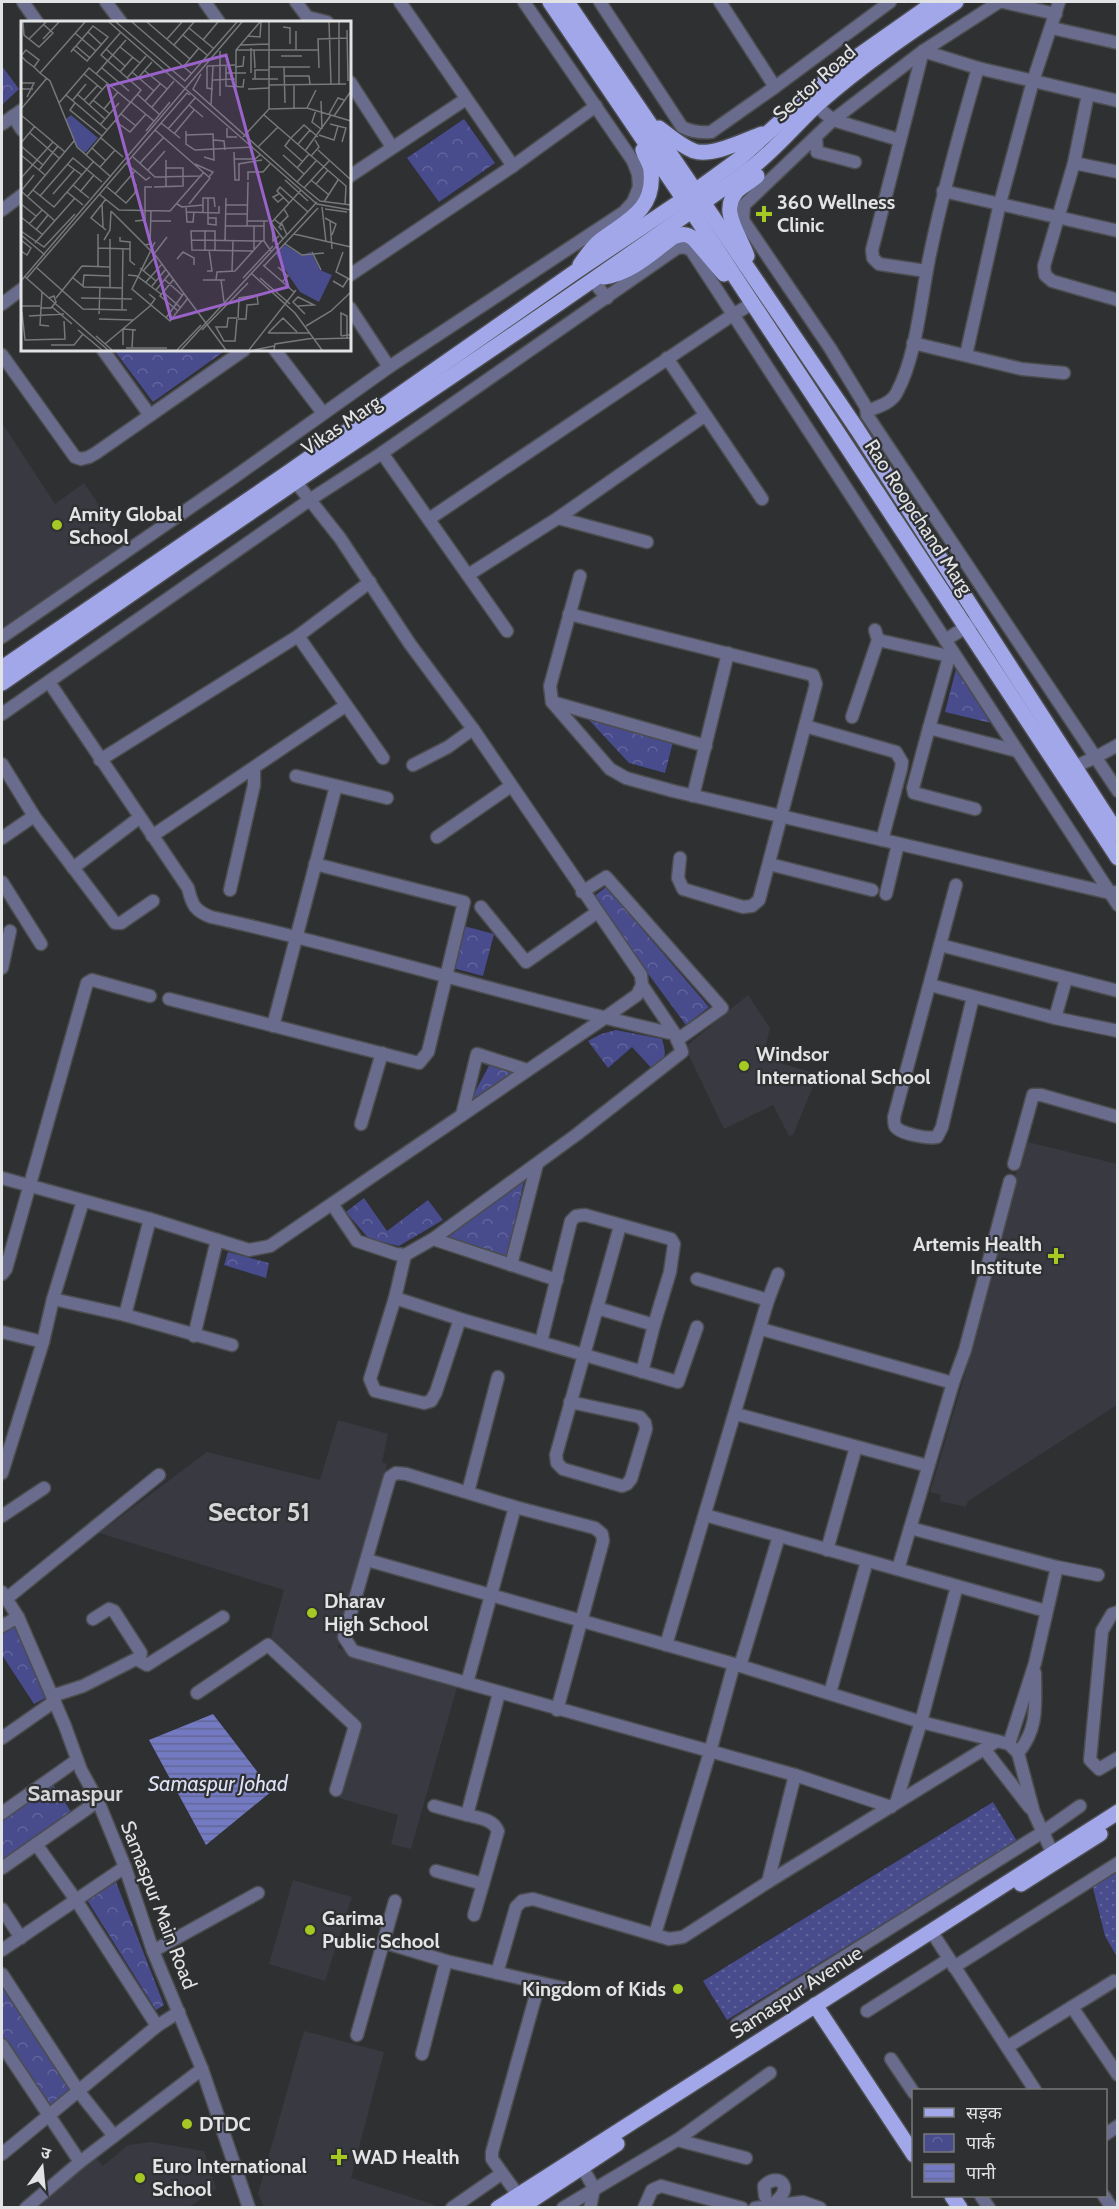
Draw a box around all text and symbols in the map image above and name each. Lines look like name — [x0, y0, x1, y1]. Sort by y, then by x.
inset map — [21, 21, 351, 351]
street label: Sector Road — [768, 40, 860, 126]
place label: 360 Wellness Clinic — [777, 190, 895, 237]
marker: 360 Wellness Clinic — [755, 205, 773, 223]
street label: Vikas Marg — [297, 389, 386, 460]
street label: Rao Roopchand Marg — [860, 435, 979, 600]
place label: Amity Global School — [69, 502, 182, 549]
marker: Amity Global School — [50, 518, 64, 532]
place label: Windsor International School — [756, 1042, 931, 1089]
marker: Windsor International School — [737, 1059, 751, 1073]
place label: Artemis Health Institute — [913, 1232, 1042, 1279]
marker: Artemis Health Institute — [1047, 1247, 1065, 1265]
district label: Sector 51 — [208, 1496, 310, 1528]
place label: Dharav High School — [324, 1589, 429, 1636]
marker: Dharav High School — [305, 1606, 319, 1620]
water label: Samaspur Johad — [148, 1771, 289, 1796]
district label: Samaspur — [27, 1780, 123, 1807]
street label: Samaspur Main Road — [116, 1818, 202, 1992]
place label: Garima Public School — [322, 1906, 440, 1953]
marker: Garima Public School — [303, 1923, 317, 1937]
street label: Samaspur Avenue — [725, 1940, 867, 2044]
place label: Kingdom of Kids — [522, 1977, 666, 2001]
marker: Kingdom of Kids — [671, 1982, 685, 1996]
legend — [912, 2089, 1107, 2197]
text: सड़क — [966, 2102, 1003, 2124]
place label: DTDC — [199, 2112, 251, 2136]
marker: DTDC — [180, 2117, 194, 2131]
text: पार्क — [966, 2132, 996, 2154]
north arrow — [12, 2137, 72, 2197]
text: उ — [39, 2143, 53, 2164]
place label: WAD Health — [352, 2145, 460, 2169]
marker: WAD Health — [330, 2148, 348, 2166]
place label: Euro International School — [152, 2154, 307, 2201]
text: पानी — [966, 2162, 996, 2184]
marker: Euro International School — [133, 2171, 147, 2185]

